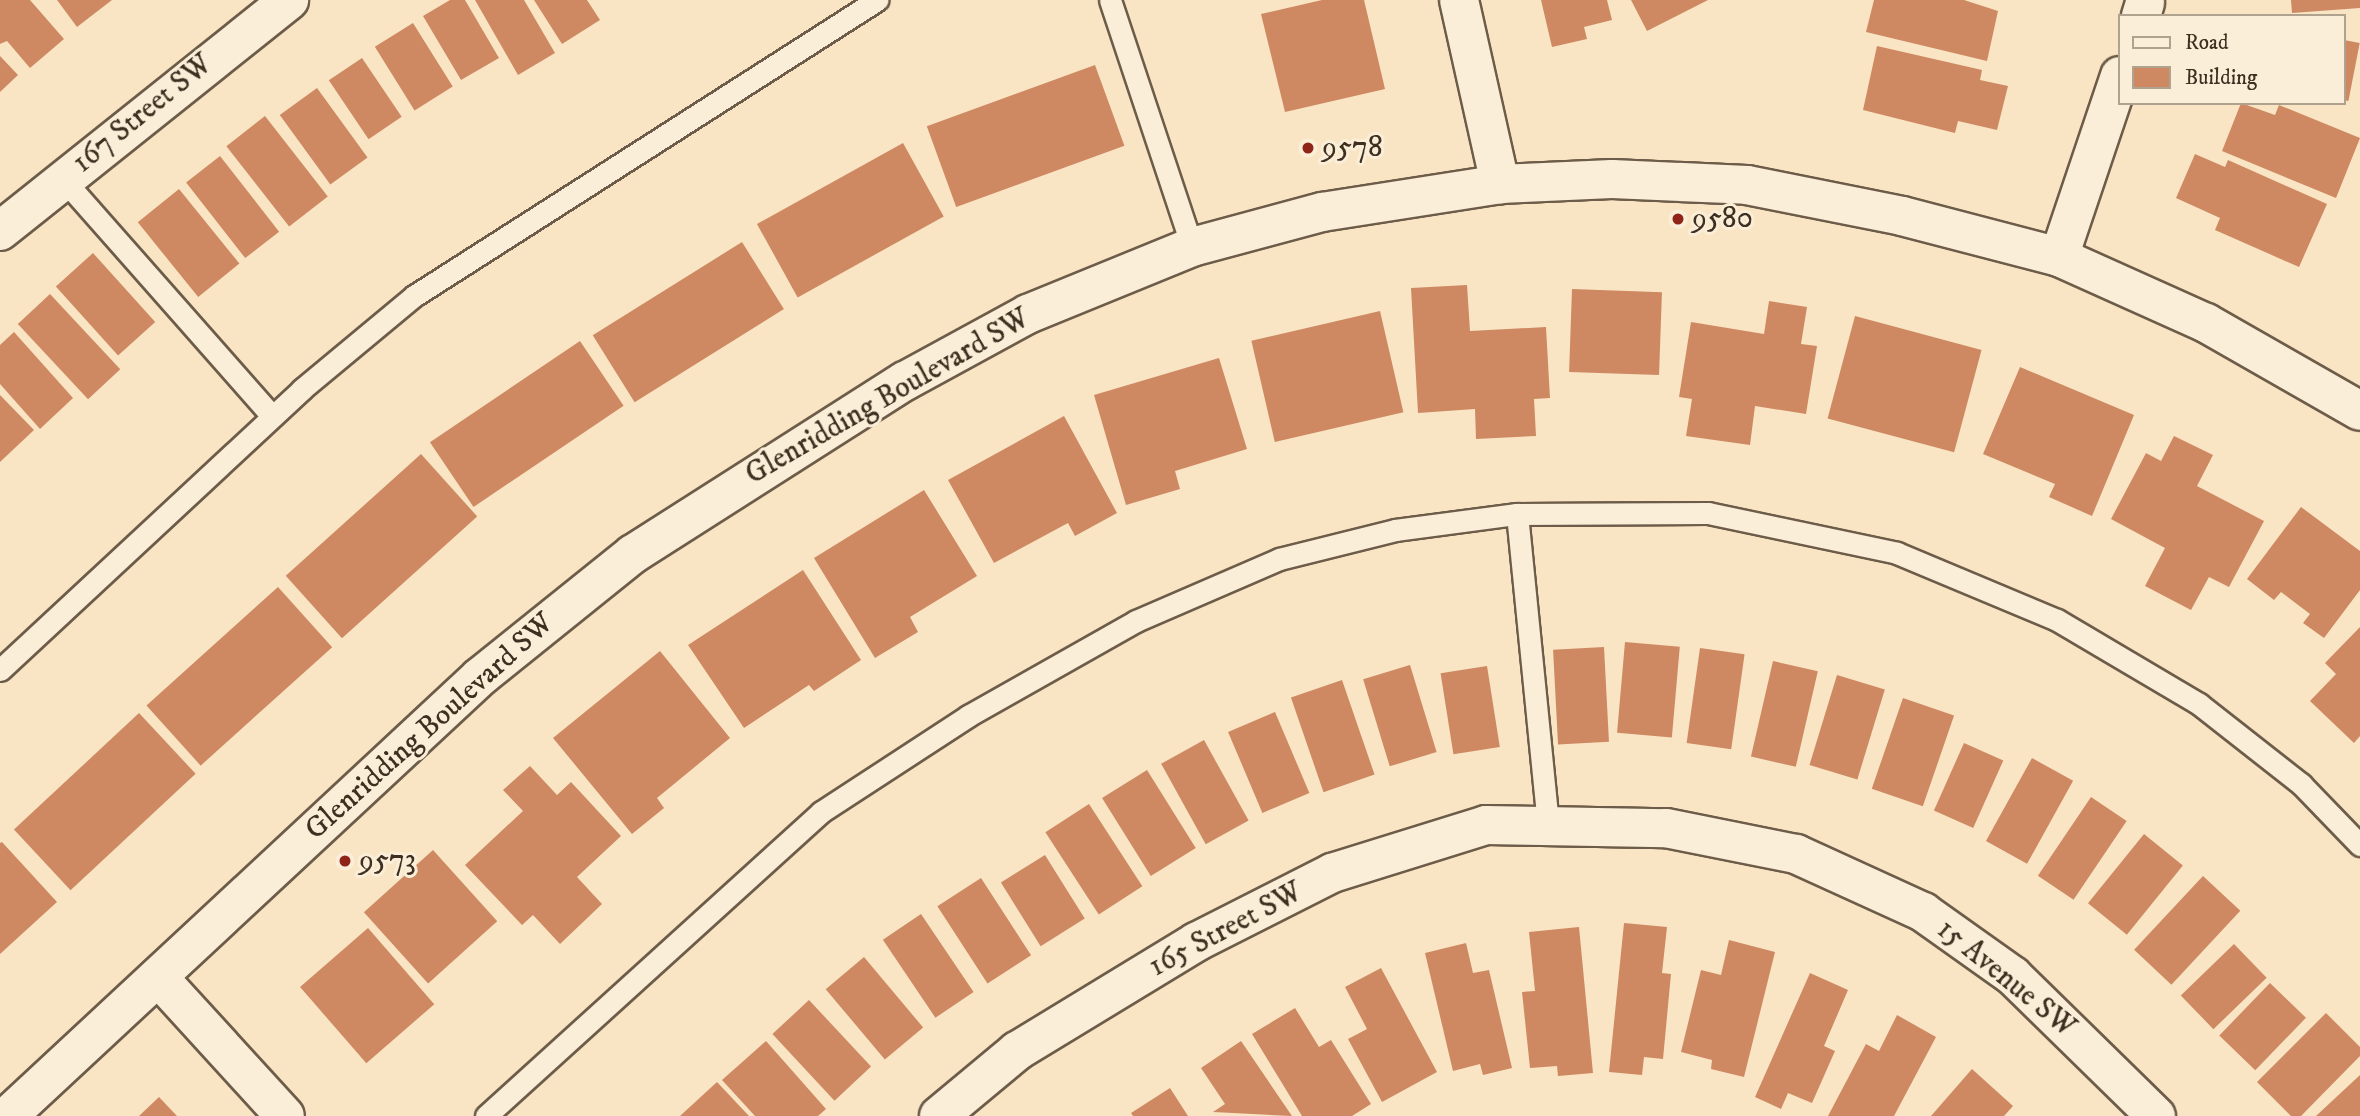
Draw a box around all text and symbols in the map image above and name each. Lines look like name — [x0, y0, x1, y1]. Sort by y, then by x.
legend — [2118, 14, 2346, 105]
text: Road — [2185, 30, 2229, 56]
street label: 167 Street SW — [66, 47, 220, 181]
text: Building — [2185, 65, 2257, 91]
place label: 9578 — [1322, 130, 1383, 166]
marker: 9578 — [1300, 140, 1316, 156]
place label: 9580 — [1692, 201, 1753, 237]
marker: 9580 — [1670, 211, 1686, 227]
street label: Glenridding Boulevard SW — [739, 301, 1037, 493]
street label: Glenridding Boulevard SW — [298, 606, 562, 848]
place label: 9573 — [359, 843, 416, 879]
marker: 9573 — [337, 853, 353, 869]
street label: 165 Street SW — [1143, 875, 1309, 985]
street label: 15 Avenue SW — [1929, 912, 2083, 1046]

